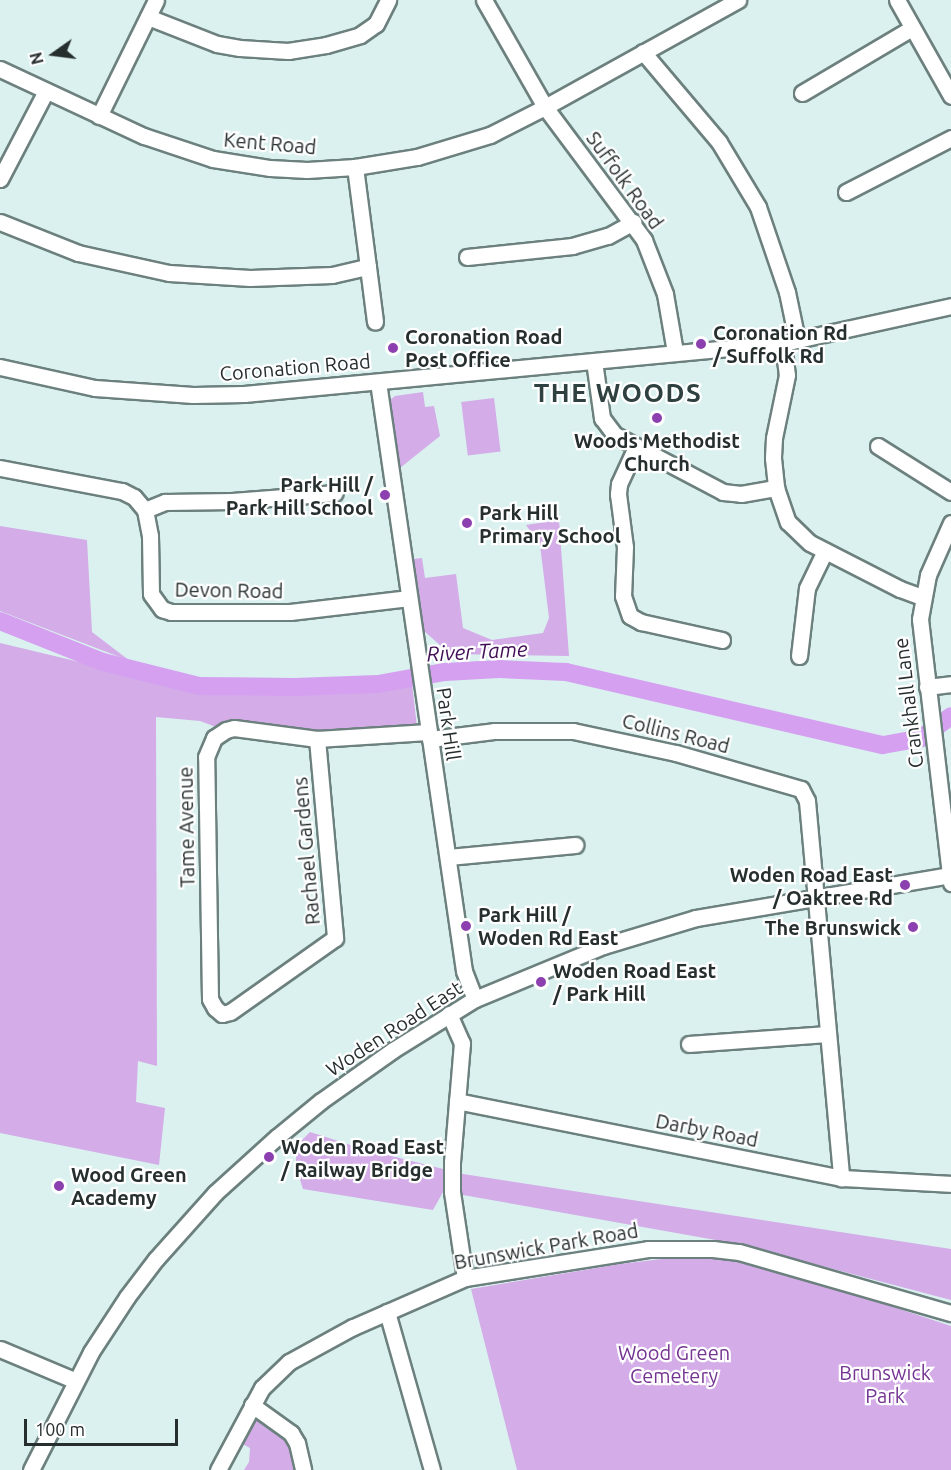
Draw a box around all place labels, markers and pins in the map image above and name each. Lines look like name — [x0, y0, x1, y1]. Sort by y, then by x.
place label: Coronation Rd / Suffolk Rd — [713, 320, 848, 367]
place label: Coronation Road Post Office — [405, 324, 563, 371]
marker: Coronation Rd / Suffolk Rd — [694, 337, 708, 351]
marker: Coronation Road Post Office — [386, 341, 400, 355]
marker: Woods Methodist Church — [650, 411, 664, 425]
place label: Woods Methodist Church — [574, 428, 740, 475]
place label: Park Hill / Park Hill School — [226, 472, 373, 519]
marker: Park Hill / Park Hill School — [378, 488, 392, 502]
place label: Park Hill Primary School — [479, 500, 621, 547]
marker: Park Hill Primary School — [460, 516, 474, 530]
place label: Woden Road East / Oaktree Rd — [730, 862, 893, 909]
marker: Woden Road East / Oaktree Rd — [898, 878, 912, 892]
place label: Park Hill / Woden Rd East — [478, 903, 618, 950]
place label: The Brunswick — [764, 915, 901, 939]
marker: Park Hill / Woden Rd East — [459, 919, 473, 933]
marker: The Brunswick — [906, 920, 920, 934]
place label: Woden Road East / Park Hill — [553, 958, 716, 1005]
marker: Woden Road East / Park Hill — [534, 975, 548, 989]
place label: Woden Road East / Railway Bridge — [281, 1134, 444, 1181]
marker: Woden Road East / Railway Bridge — [262, 1150, 276, 1164]
place label: Wood Green Academy — [71, 1162, 187, 1209]
marker: Wood Green Academy — [52, 1179, 66, 1193]

